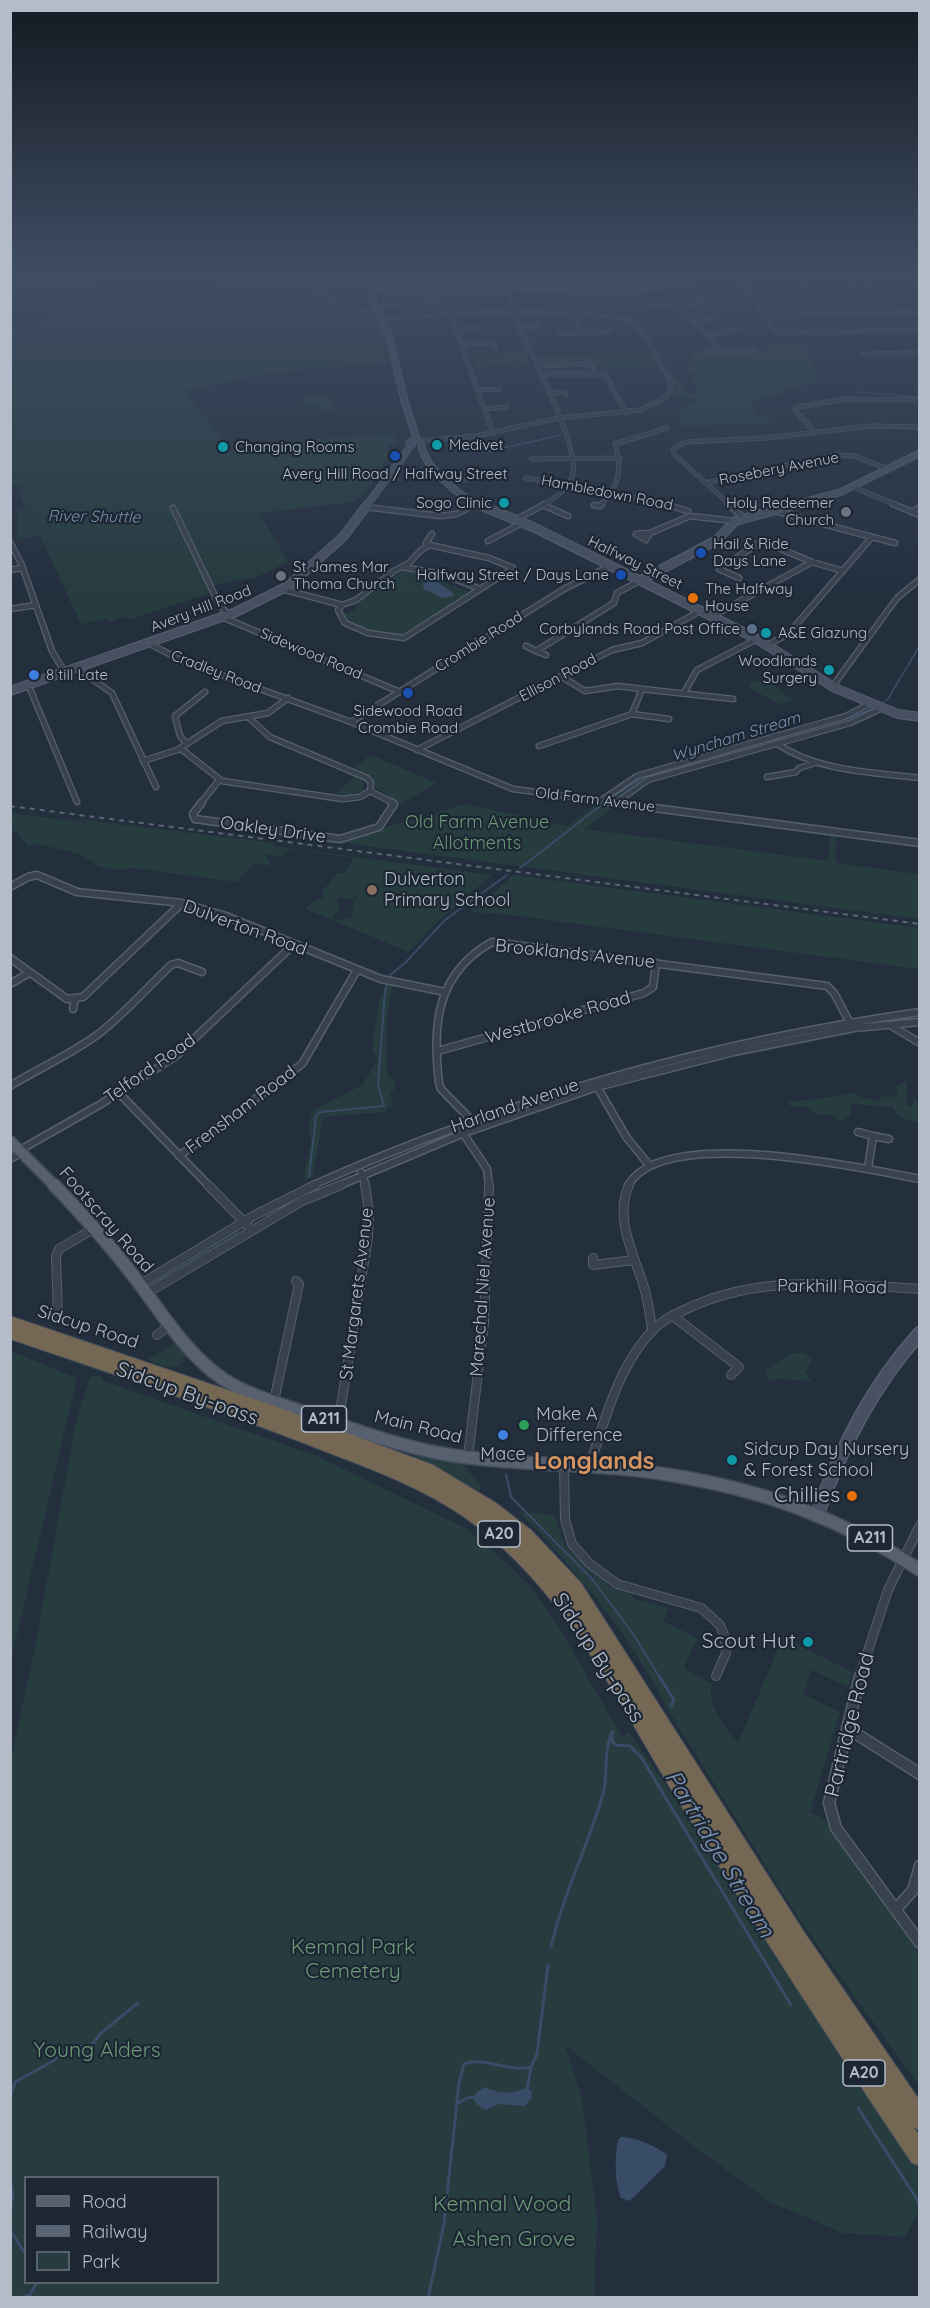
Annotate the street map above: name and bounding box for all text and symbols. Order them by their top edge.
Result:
place label: Medivet [449,436,504,454]
place label: Changing Rooms [235,438,355,456]
marker: Medivet [430,438,444,452]
marker: Changing Rooms [216,440,230,454]
marker: Avery Hill Road / Halfway Street [388,449,402,463]
street label: Rosebery Avenue [718,449,840,489]
place label: Avery Hill Road / Halfway Street [282,465,508,483]
street label: Hambledown Road [540,471,674,515]
place label: Sogo Clinic [416,494,492,512]
place label: Holy Redeemer Church [726,494,834,529]
marker: Sogo Clinic [497,496,511,510]
marker: Holy Redeemer Church [839,505,853,519]
water label: River Shuttle [47,507,141,527]
street label: Halfway Street [585,532,685,594]
place label: Hail & Ride Days Lane [713,535,789,570]
marker: Hail & Ride Days Lane [694,546,708,560]
place label: St James Mar Thoma Church [293,558,395,593]
place label: Halfway Street / Days Lane [417,566,609,584]
marker: Halfway Street / Days Lane [614,568,628,582]
marker: St James Mar Thoma Church [274,569,288,583]
place label: The Halfway House [705,580,793,615]
street label: Avery Hill Road [148,582,254,636]
marker: The Halfway House [686,591,700,605]
street label: Crombie Road [432,608,526,676]
place label: Corbylands Road Post Office [539,620,740,638]
marker: Corbylands Road Post Office [745,622,759,636]
street label: Sidewood Road [257,624,365,684]
place label: A&E Glazung [778,624,867,642]
marker: A&E Glazung [759,626,773,640]
street label: Cradley Road [168,647,264,697]
street label: Ellison Road [516,650,600,706]
place label: Woodlands Surgery [738,652,817,687]
marker: Woodlands Surgery [822,663,836,677]
place label: 8 till Late [46,666,108,684]
marker: 8 till Late [27,668,41,682]
marker: Sidewood Road Crombie Road [401,686,415,700]
place label: Sidewood Road Crombie Road [353,702,463,737]
water label: Wyncham Stream [669,708,803,766]
street label: Old Farm Avenue [534,784,656,816]
street label: Oakley Drive [219,812,327,848]
park label: Old Farm Avenue Allotments [405,812,549,854]
place label: Dulverton Primary School [384,869,510,912]
marker: Dulverton Primary School [365,883,379,897]
street label: Dulverton Road [180,896,310,960]
street label: Brooklands Avenue [494,935,656,973]
street label: Westbrooke Road [483,987,633,1049]
street label: Telford Road [100,1030,200,1108]
street label: Frensham Road [182,1061,300,1159]
street label: Harland Avenue [448,1074,582,1138]
street label: Footscray Road [54,1163,158,1277]
street label: Marechal Niel Avenue [466,1197,500,1377]
street label: St Margarets Avenue [336,1206,378,1382]
street label: Parkhill Road [777,1275,887,1299]
street label: Sidcup Road [35,1301,141,1353]
street label: Sidcup By-pass [113,1357,261,1431]
place label: Make A Difference [536,1404,623,1446]
road number: A211 [302,1406,346,1432]
street label: Main Road [372,1406,464,1448]
marker: Make A Difference [517,1418,531,1432]
marker: Mace [496,1428,510,1442]
place label: Sidcup Day Nursery & Forest School [744,1439,909,1482]
place label: Mace [480,1444,526,1466]
district label: Longlands [534,1448,654,1476]
marker: Sidcup Day Nursery & Forest School [725,1453,739,1467]
place label: Chillies [774,1483,840,1509]
marker: Chillies [845,1489,859,1503]
road number: A20 [478,1521,520,1547]
road number: A211 [848,1525,892,1551]
street label: Sidcup By-pass [547,1589,649,1727]
place label: Scout Hut [702,1629,796,1655]
marker: Scout Hut [801,1635,815,1649]
street label: Partridge Road [820,1650,880,1800]
water label: Partridge Stream [658,1765,780,1943]
park label: Kemnal Park Cemetery [291,1935,415,1985]
park label: Young Alders [33,2038,161,2064]
road number: A20 [843,2060,885,2086]
legend [24,2176,219,2284]
text: Road [82,2190,127,2213]
park label: Kemnal Wood [433,2192,571,2218]
text: Railway [82,2220,148,2243]
park label: Ashen Grove [453,2227,575,2253]
text: Park [82,2250,120,2273]

